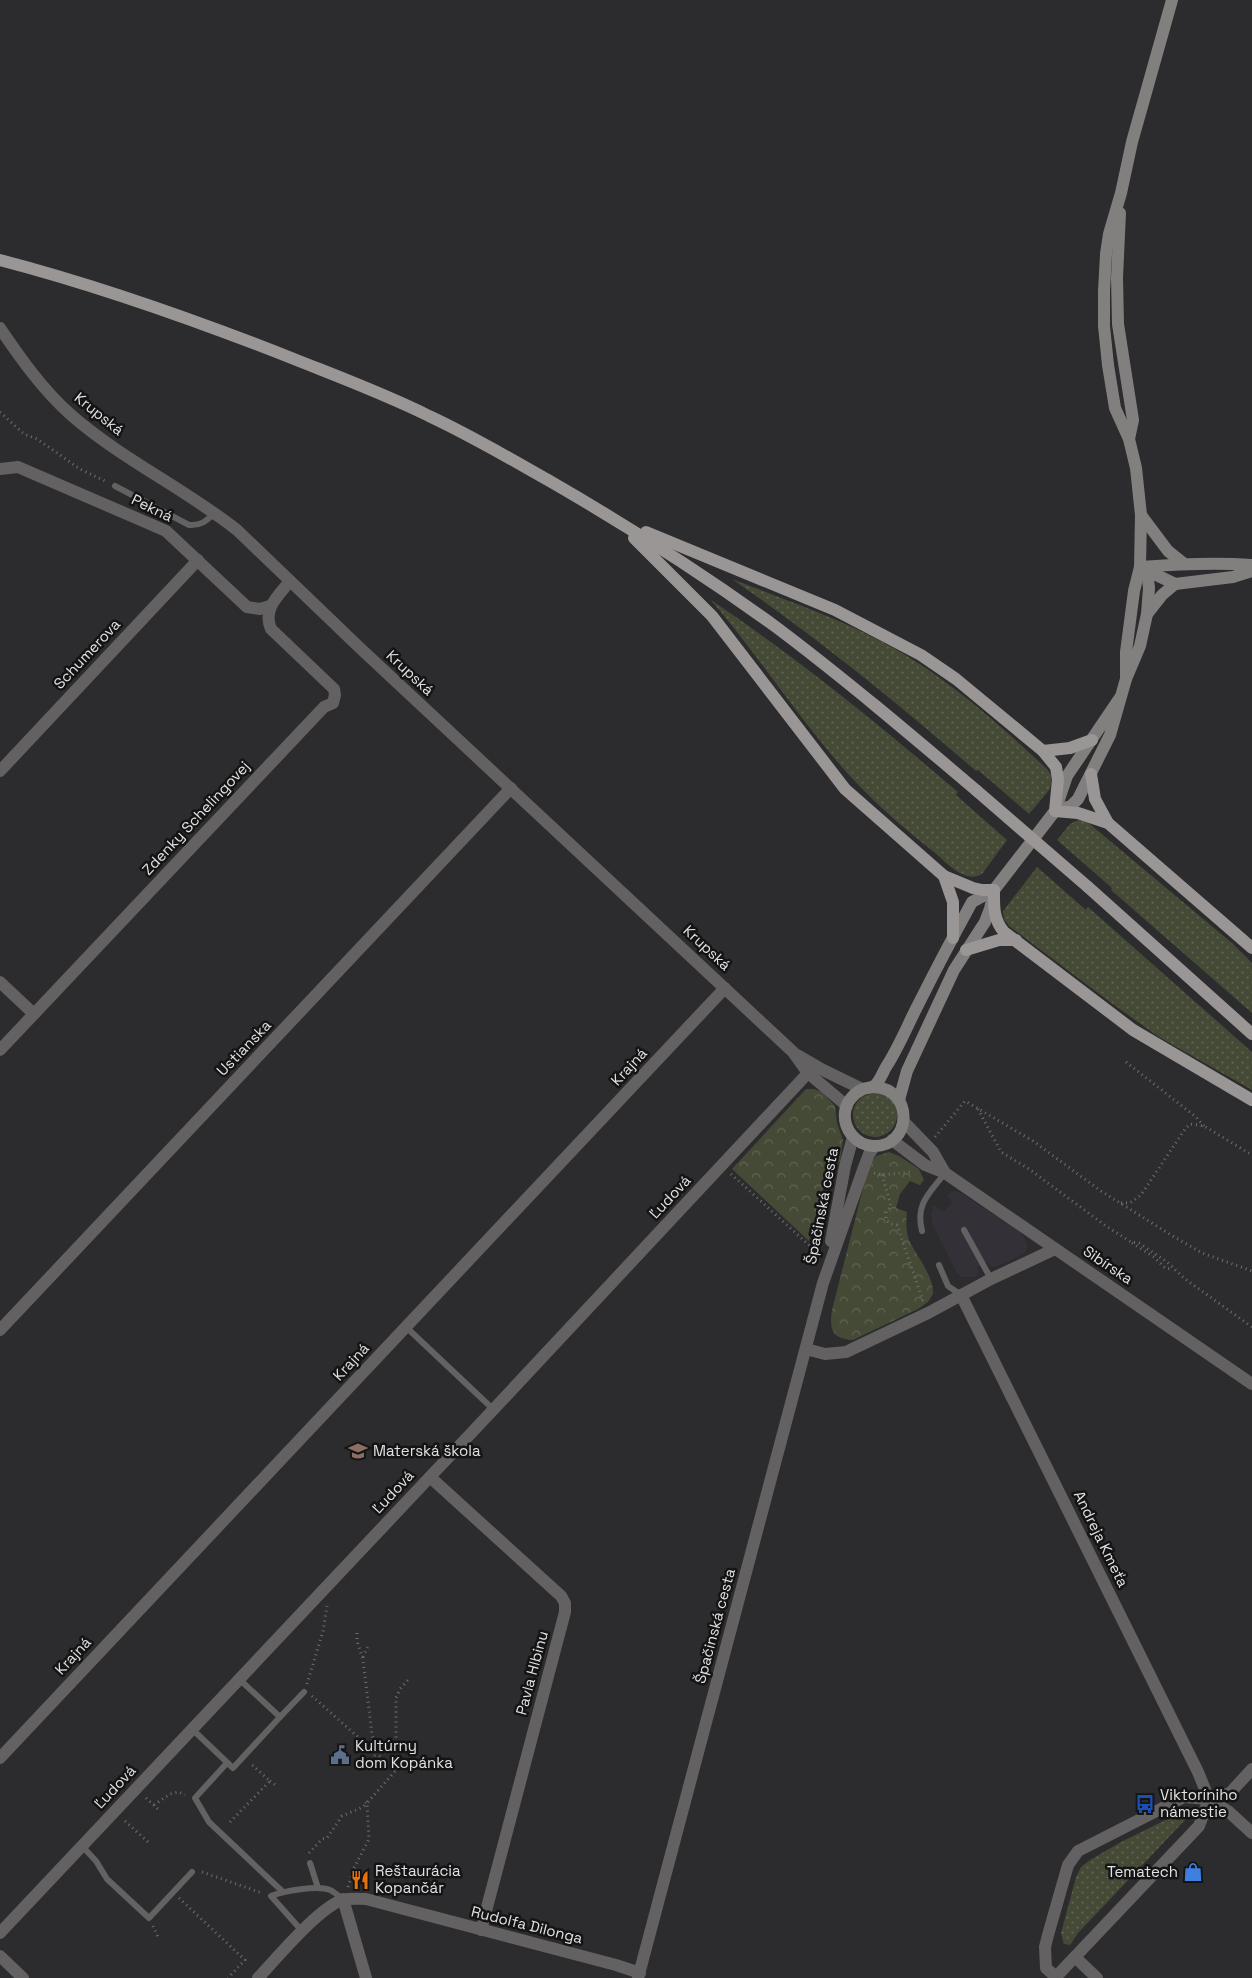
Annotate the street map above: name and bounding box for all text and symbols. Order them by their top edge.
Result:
street label: Krupská [71,388,128,440]
street label: Pekná [128,489,176,526]
street label: Schumerova [49,614,124,693]
street label: Krupská [383,646,438,700]
street label: Zdenky Schelingovej [138,757,253,879]
street label: Krupská [680,921,735,975]
street label: Ustianska [212,1015,275,1080]
street label: Krajná [606,1044,651,1089]
street label: Špačinská cesta [801,1146,842,1266]
street label: Ľudová [645,1171,695,1222]
street label: Sibírska [1080,1241,1137,1288]
street label: Krajná [328,1339,373,1384]
school or university icon: Materská škola [347,1440,369,1462]
place label: Materská škola [373,1441,481,1460]
street label: Ľudová [368,1466,418,1517]
street label: Andreja Kmeťa [1070,1487,1133,1590]
street label: Špačinská cesta [690,1566,739,1686]
street label: Pavla Hlbinu [511,1629,552,1717]
street label: Krajná [50,1633,95,1678]
place label: Kultúrny dom Kopánka [355,1736,453,1772]
public building icon: Kultúrny dom Kopánka [329,1744,351,1766]
street label: Ľudová [90,1761,140,1812]
place label: Viktoríniho námestie [1160,1785,1238,1821]
bus stop icon: Viktoríniho námestie [1134,1793,1156,1815]
place label: Reštaurácia Kopančár [375,1861,461,1897]
shop icon: Tematech [1182,1861,1204,1883]
place label: Tematech [1107,1862,1178,1881]
restaurant icon: Reštaurácia Kopančár [349,1869,371,1891]
street label: Rudolfa Dilonga [469,1901,585,1948]

